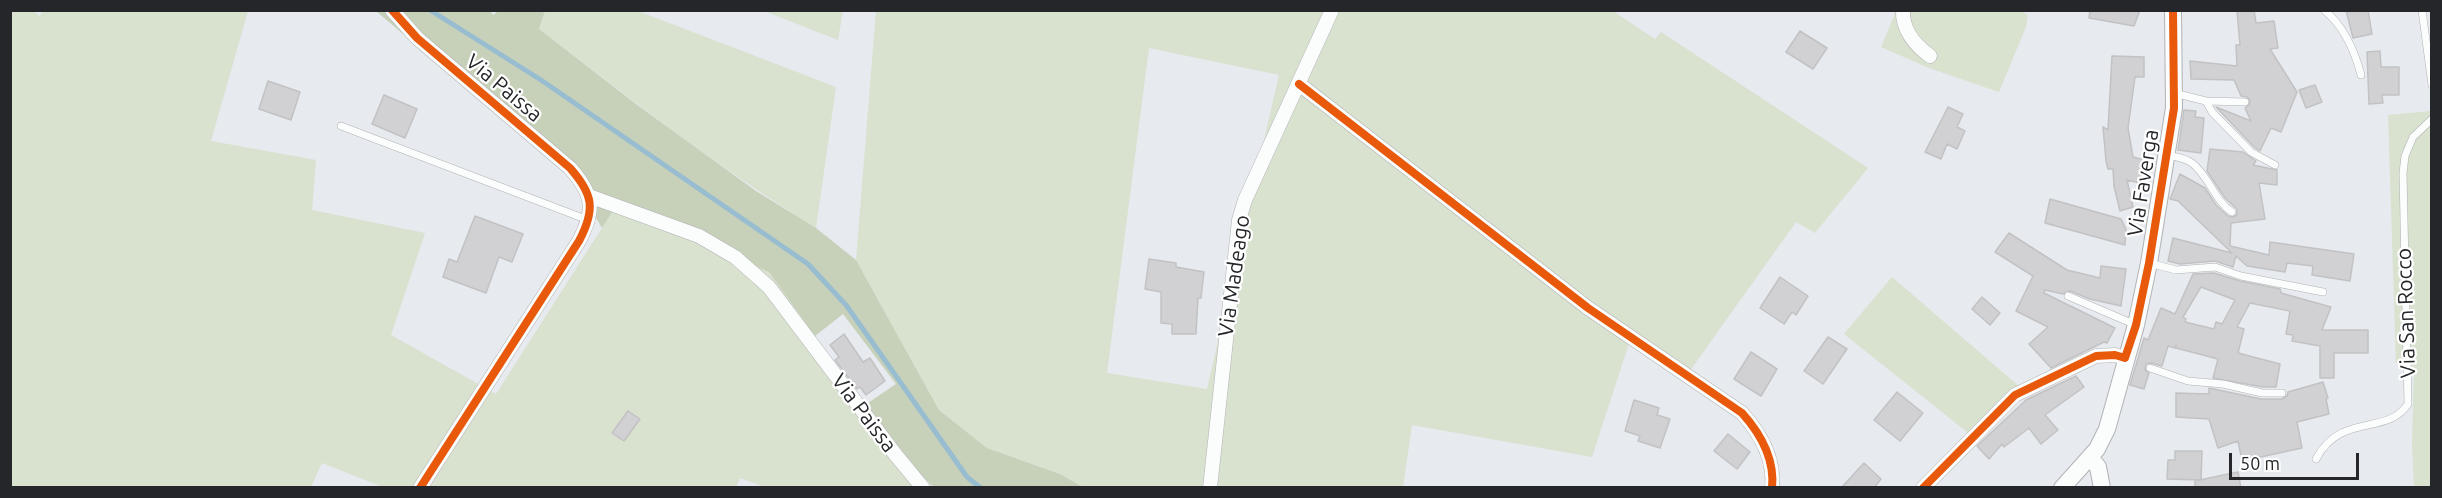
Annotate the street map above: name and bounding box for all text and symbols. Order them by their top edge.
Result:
street label: Via Paissa [461,49,547,127]
street label: Via Faverga [2122,128,2164,238]
street label: Via Madeago [1213,213,1255,339]
street label: Via San Rocco [2391,247,2421,379]
street label: Via Paissa [826,369,902,457]
scale bar [2232,441,2362,479]
text: 50 m [2240,453,2280,473]

